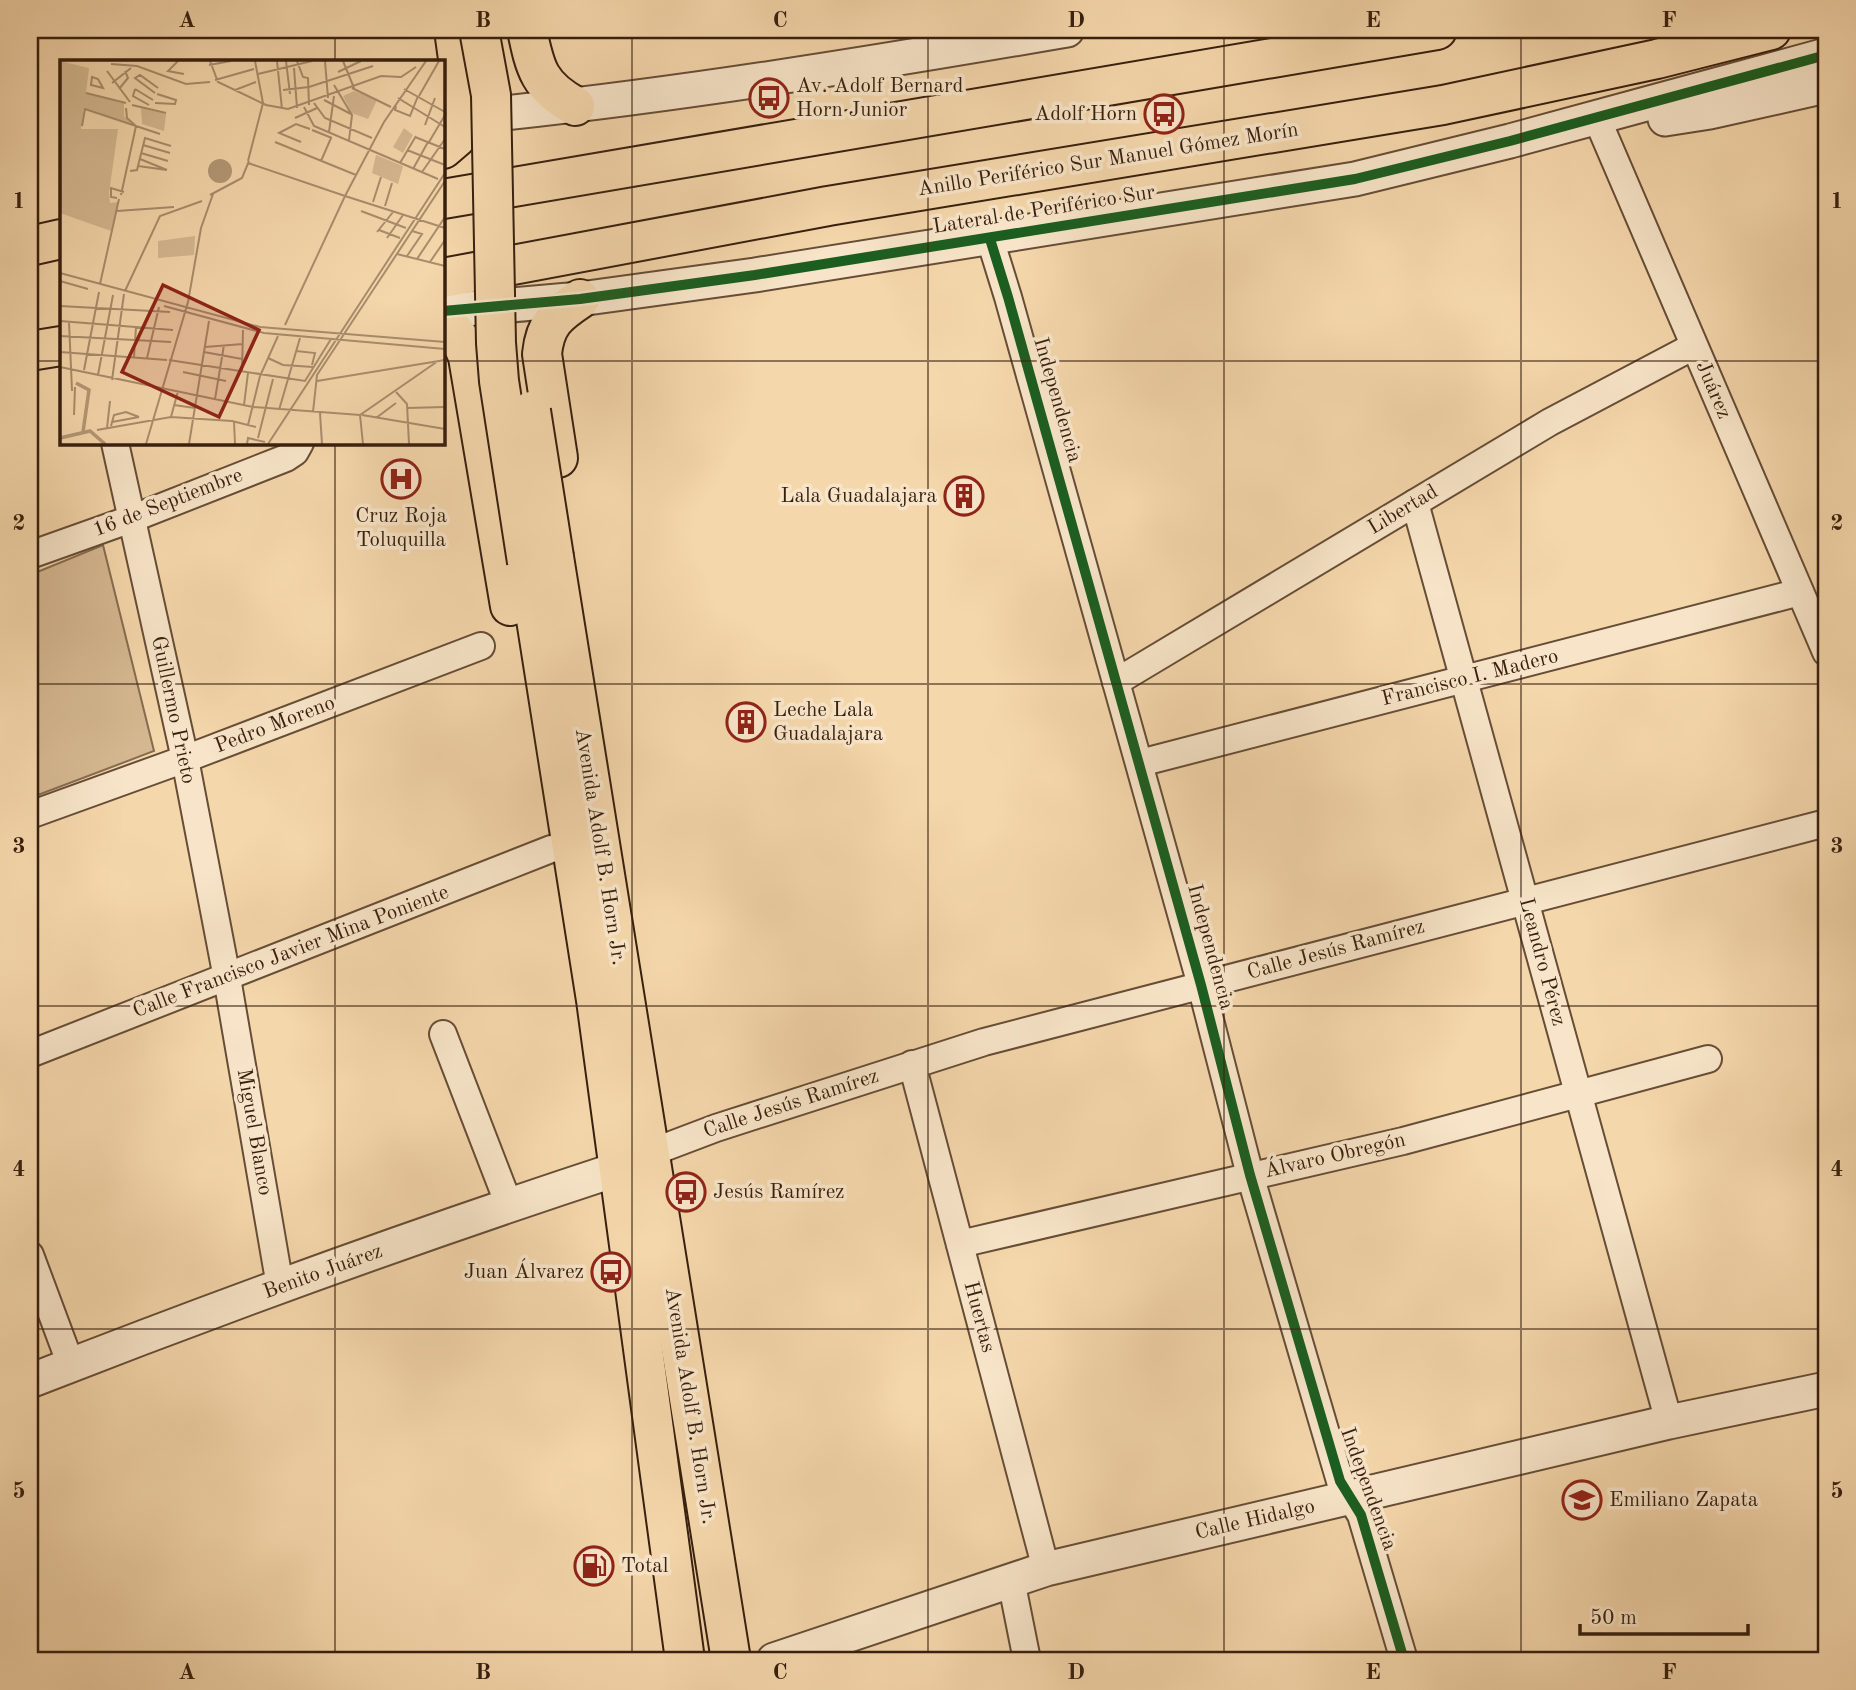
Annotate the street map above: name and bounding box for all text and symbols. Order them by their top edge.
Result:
text: A [178,9,196,32]
text: B [475,9,491,32]
text: C [772,9,788,32]
text: D [1067,9,1085,32]
text: E [1365,9,1381,32]
text: F [1661,9,1677,32]
inset map [60,60,444,444]
place label: Av. Adolf Bernard Horn Junior [796,76,964,121]
bus stop icon: Av. Adolf Bernard Horn Junior [748,77,790,119]
bus stop icon: Adolf Horn [1143,93,1185,135]
place label: Adolf Horn [1034,104,1137,125]
street label: Anillo Periférico Sur Manuel Gómez Morín [916,119,1300,201]
street label: Lateral de Periférico Sur [931,182,1157,238]
text: 1 [12,190,26,213]
text: 1 [1830,190,1844,213]
street label: Independencia [1029,335,1085,465]
street label: Juárez [1692,358,1734,422]
hospital icon: Cruz Roja Toluquilla [380,458,422,500]
street label: 16 de Septiembre [90,465,246,541]
building icon: Lala Guadalajara [943,475,985,517]
street label: Libertad [1364,481,1442,539]
place label: Lala Guadalajara [780,486,937,507]
place label: Cruz Roja Toluquilla [355,506,447,551]
text: 2 [12,512,26,535]
text: 2 [1830,512,1844,535]
street label: Guillermo Prieto [147,634,199,786]
street label: Francisco I. Madero [1379,646,1561,710]
street label: Pedro Moreno [212,692,338,758]
place label: Leche Lala Guadalajara [773,700,883,745]
building icon: Leche Lala Guadalajara [725,701,767,743]
street label: Avenida Adolf B. Horn Jr. [571,727,629,967]
text: 3 [12,835,26,858]
text: 3 [1830,835,1844,858]
street label: Calle Francisco Javier Mina Poniente [130,882,452,1022]
street label: Independencia [1183,882,1237,1012]
street label: Leandro Pérez [1515,896,1569,1028]
street label: Calle Jesús Ramírez [1245,916,1427,984]
street label: Calle Jesús Ramírez [701,1066,881,1142]
street label: Miguel Blanco [233,1067,275,1197]
street label: Álvaro Obregón [1261,1126,1408,1182]
text: 4 [12,1158,26,1181]
text: 4 [1830,1158,1844,1181]
bus stop icon: Jesús Ramírez [665,1171,707,1213]
place label: Jesús Ramírez [713,1182,845,1203]
street label: Benito Juárez [261,1241,385,1303]
bus stop icon: Juan Álvarez [590,1251,632,1293]
place label: Juan Álvarez [464,1258,584,1283]
street label: Huertas [959,1279,999,1355]
street label: Avenida Adolf B. Horn Jr. [661,1286,719,1526]
street label: Independencia [1336,1425,1400,1553]
school or university icon: Emiliano Zapata [1561,1479,1603,1521]
text: 5 [12,1480,26,1503]
text: 5 [1830,1480,1844,1503]
place label: Emiliano Zapata [1609,1490,1758,1511]
street label: Calle Hidalgo [1193,1496,1317,1544]
fuel station icon: Total [573,1545,615,1587]
place label: Total [621,1556,669,1577]
scale bar [1580,1592,1748,1636]
text: 50 m [1590,1608,1637,1629]
text: A [178,1661,196,1684]
text: B [475,1661,491,1684]
text: C [772,1661,788,1684]
text: D [1067,1661,1085,1684]
text: E [1365,1661,1381,1684]
text: F [1661,1661,1677,1684]

